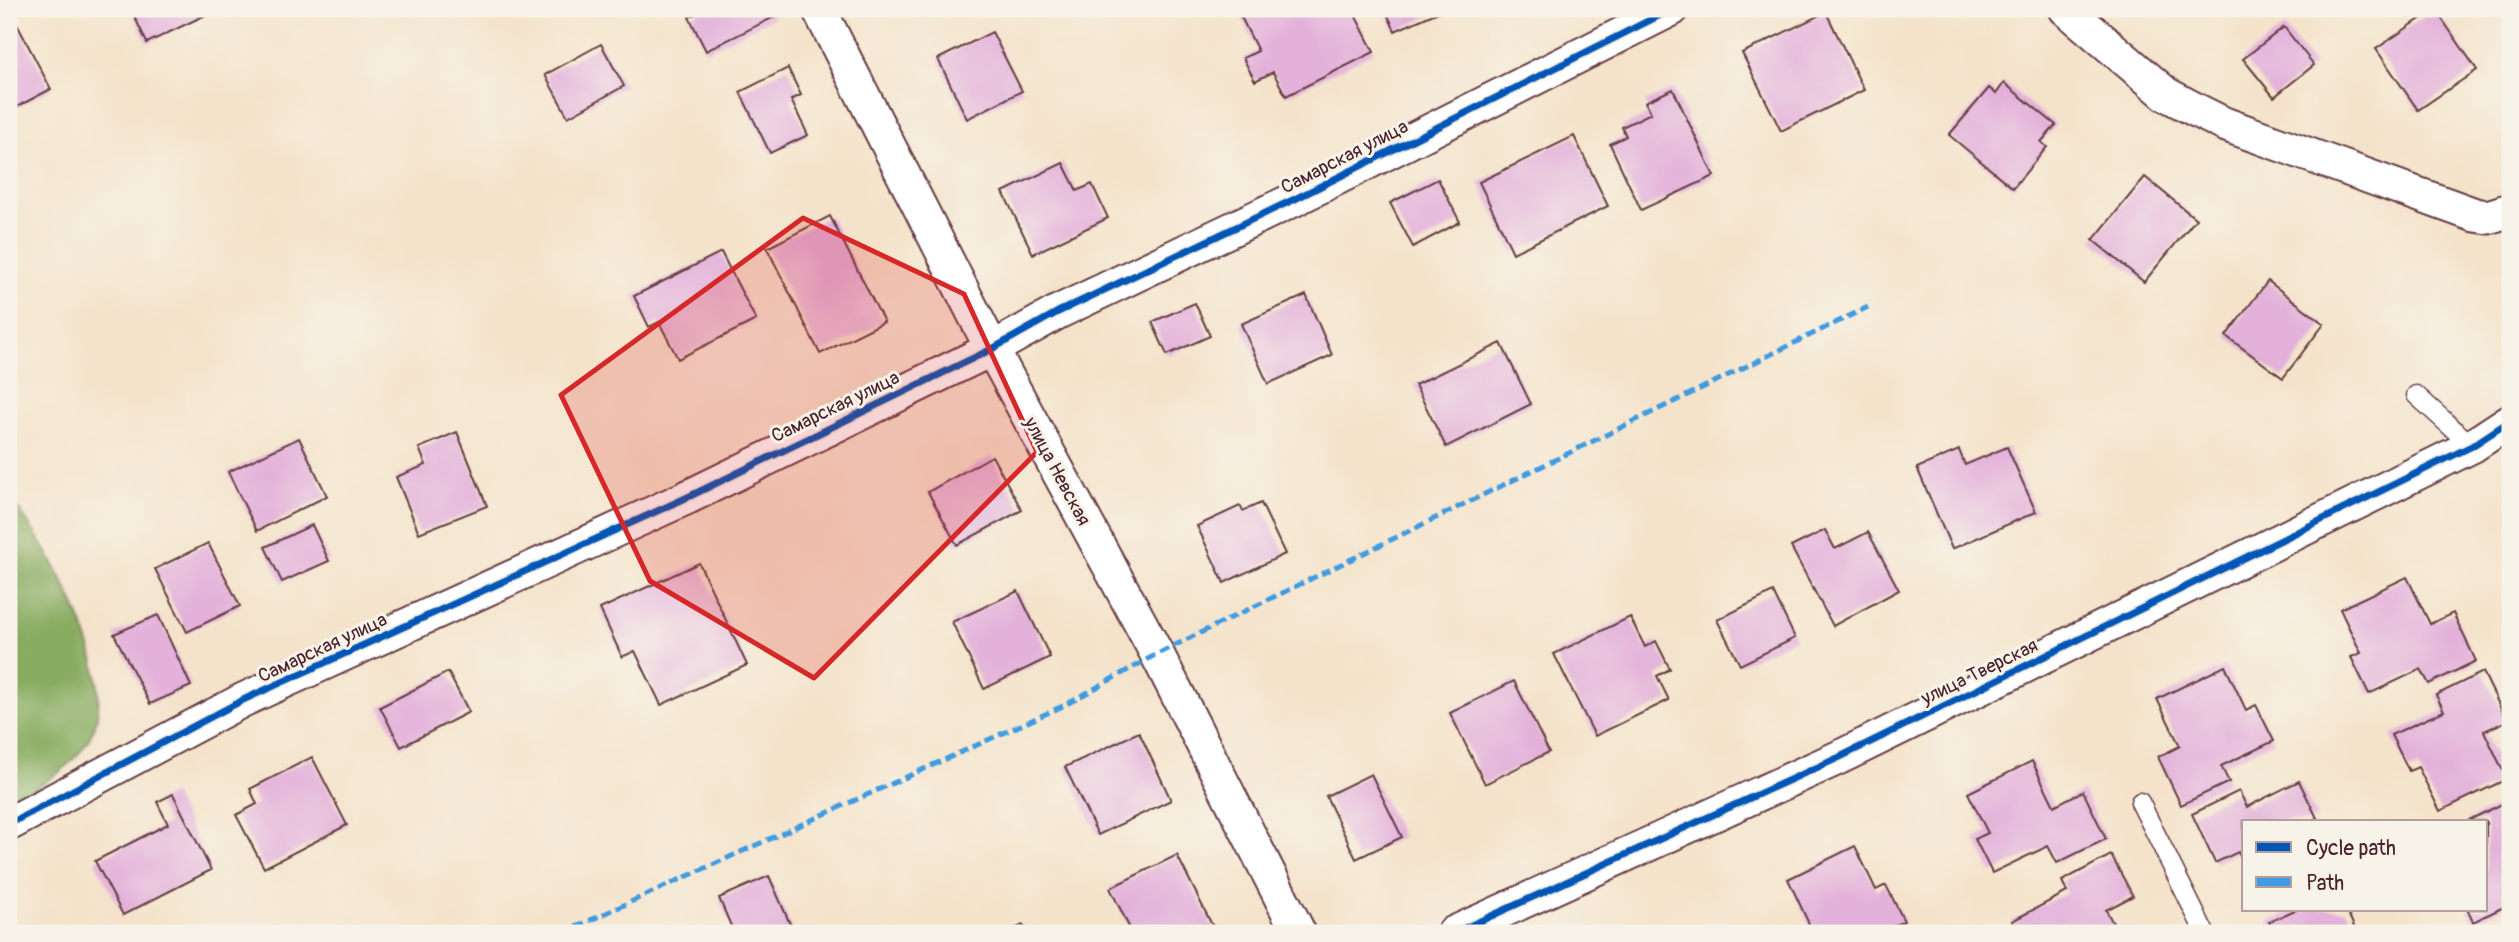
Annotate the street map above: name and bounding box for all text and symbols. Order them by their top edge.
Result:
street label: Самарская улица [1277,114,1412,199]
street label: Самарская улица [767,365,904,448]
street label: улица Невская [1018,412,1096,530]
street label: Самарская улица [254,607,391,688]
street label: улица Тверская [1916,633,2042,711]
legend [2242,820,2488,911]
text: Cycle path [2306,835,2396,862]
text: Path [2306,870,2344,897]

